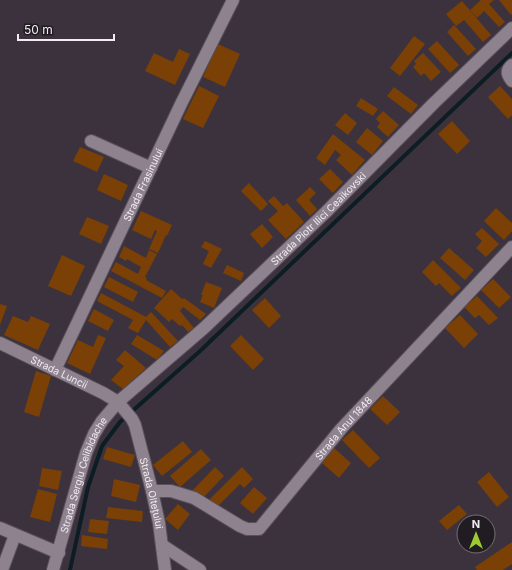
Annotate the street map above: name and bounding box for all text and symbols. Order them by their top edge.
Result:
scale bar [18,16,114,42]
text: 50 m [24,22,53,37]
street label: Strada Frasinului [120,146,165,223]
street label: Strada Piotr Ilici Ceaikovski [268,169,368,267]
street label: Strada Luncii [29,353,90,391]
street label: Strada Anul 1848 [312,394,374,462]
street label: Strada Sergiu Celibidache [58,414,109,534]
street label: Strada Oltețului [138,456,166,530]
north arrow [456,514,496,554]
text: N [472,517,480,531]

